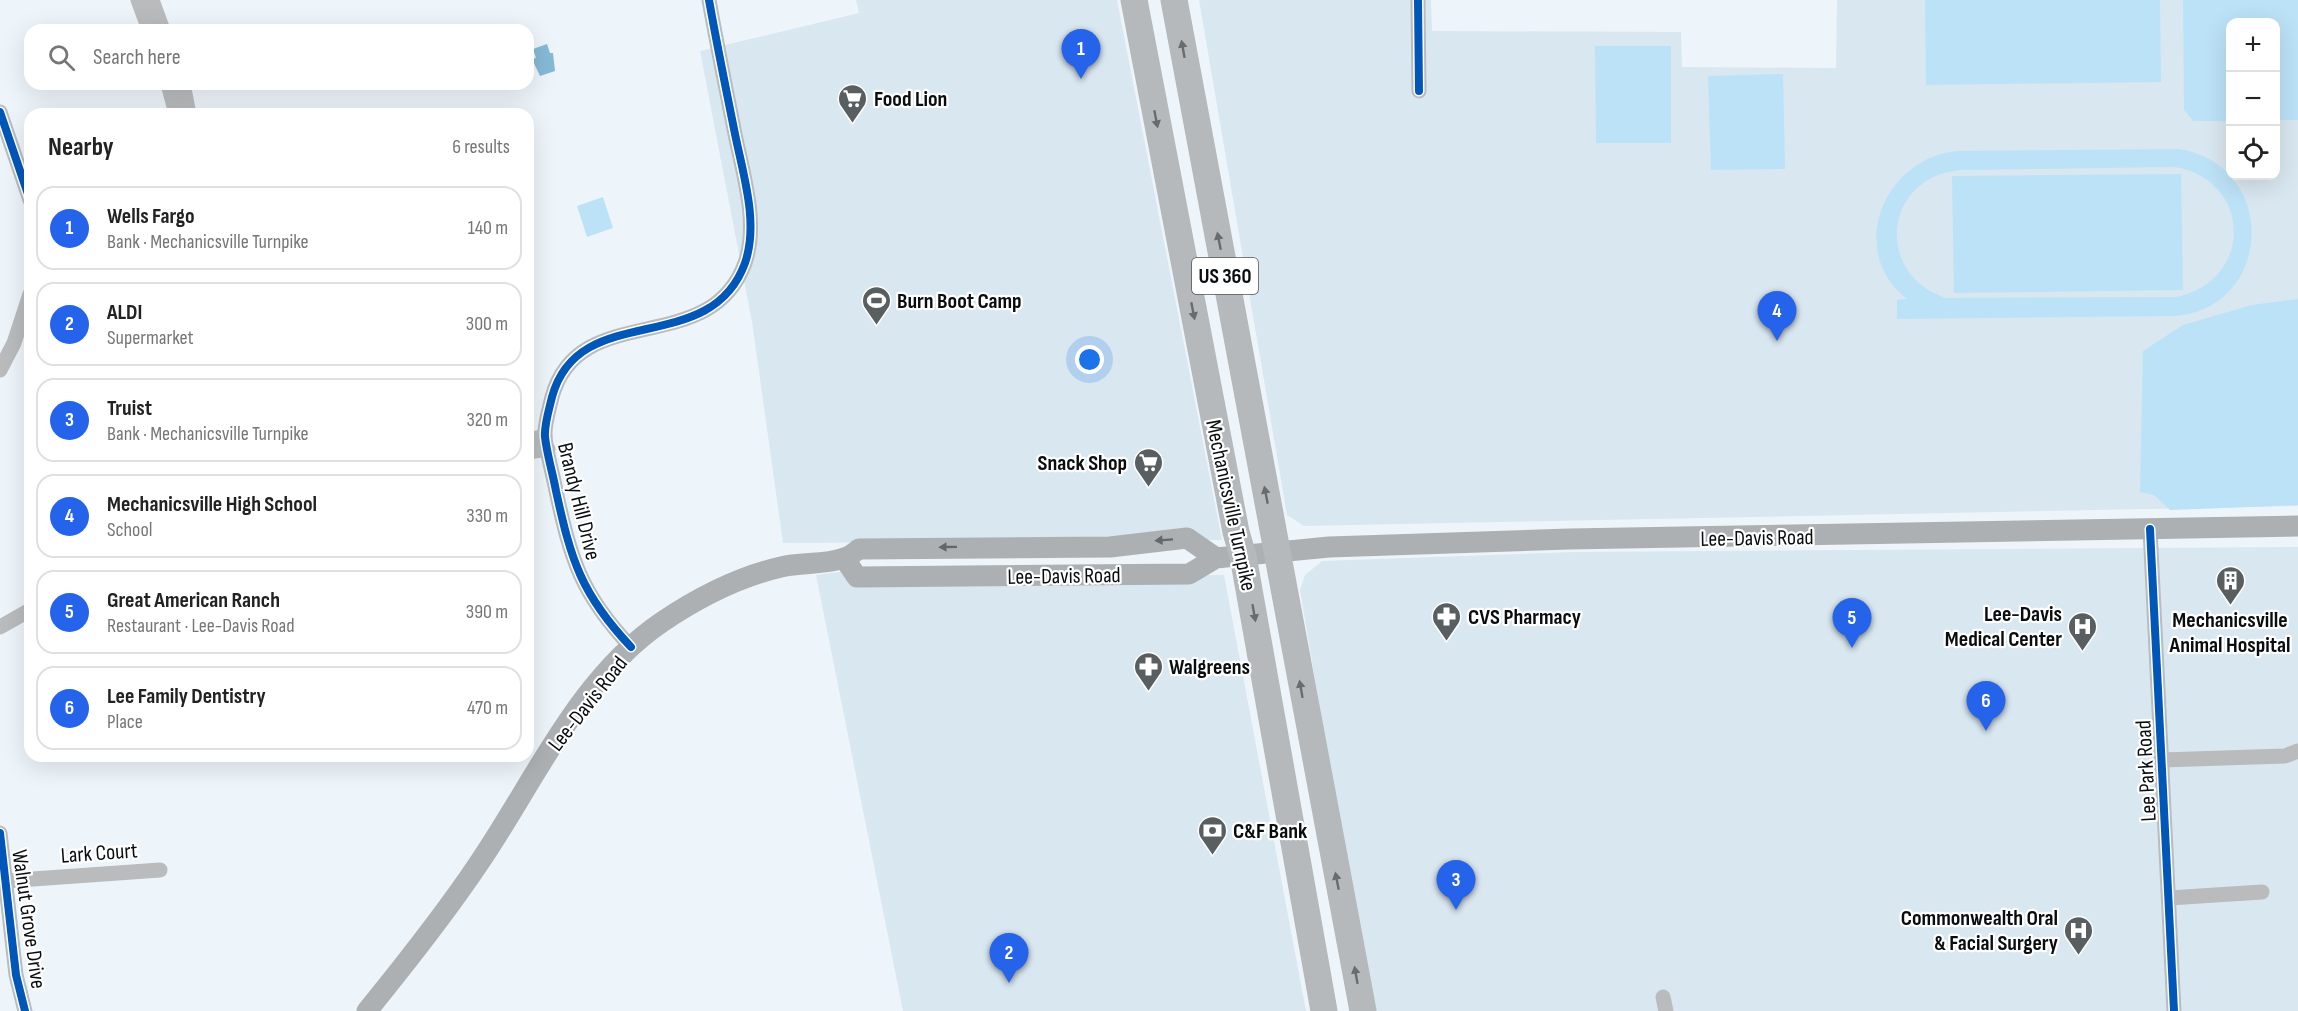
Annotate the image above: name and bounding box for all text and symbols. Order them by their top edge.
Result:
map controls [2226,18,2280,180]
button: + [2226,18,2280,72]
search box [24,24,534,90]
pin: 1 [1062,29,1100,79]
one-way arrow [1178,40,1187,59]
icon: search [45,41,78,74]
text: Search here [93,44,180,71]
button: − [2226,72,2280,126]
supermarket icon: Food Lion [837,82,869,124]
place label: Food Lion [874,86,947,113]
one-way arrow [1152,110,1161,129]
button: locate [2226,126,2280,180]
text: Nearby [48,132,114,163]
text: 6 results [452,135,510,159]
text: Wells Fargo [107,203,195,230]
text: 1 [66,216,73,240]
text: 140 m [468,216,508,240]
text: Bank · Mechanicsville Turnpike [107,230,309,254]
one-way arrow [1214,231,1223,250]
road number: US 360 [1192,258,1258,294]
sports icon: Burn Boot Camp [860,284,892,326]
place label: Burn Boot Camp [897,288,1022,315]
pin: 4 [1758,292,1796,341]
text: ALDI [107,299,142,326]
one-way arrow [1189,302,1198,321]
text: 2 [65,312,74,336]
text: 300 m [466,312,508,336]
text: Supermarket [107,326,194,350]
your location [1075,345,1104,374]
text: Truist [107,395,152,422]
text: 3 [65,408,74,432]
text: 320 m [466,408,508,432]
street label: Mechanicsville Turnpike [1199,417,1262,593]
text: Bank · Mechanicsville Turnpike [107,422,309,446]
street label: Brandy Hill Drive [551,440,606,563]
supermarket icon: Snack Shop [1132,446,1164,488]
place label: Snack Shop [1037,450,1127,477]
one-way arrow [1261,485,1270,504]
text: Mechanicsville High School [107,491,317,518]
text: 4 [65,504,74,528]
text: 330 m [466,504,508,528]
text: School [107,518,152,542]
street label: Lee-Davis Road [1700,524,1814,553]
one-way arrow [1154,535,1173,545]
one-way arrow [939,542,958,551]
street label: Lee-Davis Road [1007,562,1121,591]
building icon: Mechanicsville Animal Hospital [2214,564,2246,606]
text: Great American Ranch [107,587,280,614]
pin: 5 [1832,598,1872,648]
text: 5 [65,600,74,624]
text: 390 m [466,600,508,624]
pharmacy icon: CVS Pharmacy [1431,600,1463,642]
place label: Lee-Davis Medical Center [1945,601,2062,653]
one-way arrow [1249,604,1258,623]
place label: CVS Pharmacy [1468,604,1581,631]
place label: Mechanicsville Animal Hospital [2169,607,2290,659]
hospital icon: Lee-Davis Medical Center [2067,610,2099,652]
text: Restaurant · Lee-Davis Road [107,614,295,638]
pharmacy icon: Walgreens [1132,650,1164,692]
street label: Lee-Davis Road [543,651,634,757]
place label: Walgreens [1169,654,1250,681]
one-way arrow [1297,680,1306,699]
pin: 6 [1966,682,2006,731]
text: Lee Family Dentistry [107,683,266,710]
text: 6 [65,696,74,720]
text: 470 m [467,696,508,720]
text: Place [107,710,143,734]
street label: Lee Park Road [2130,720,2163,822]
bank icon: C&F Bank [1196,814,1228,856]
place label: C&F Bank [1233,818,1308,845]
street label: Lark Court [60,837,139,870]
street label: Walnut Grove Drive [5,848,52,990]
pin: 3 [1436,860,1476,910]
one-way arrow [1332,872,1341,891]
place label: Commonwealth Oral & Facial Surgery [1901,905,2058,957]
hospital icon: Commonwealth Oral & Facial Surgery [2063,914,2095,956]
pin: 2 [990,934,1028,983]
one-way arrow [1351,965,1360,984]

